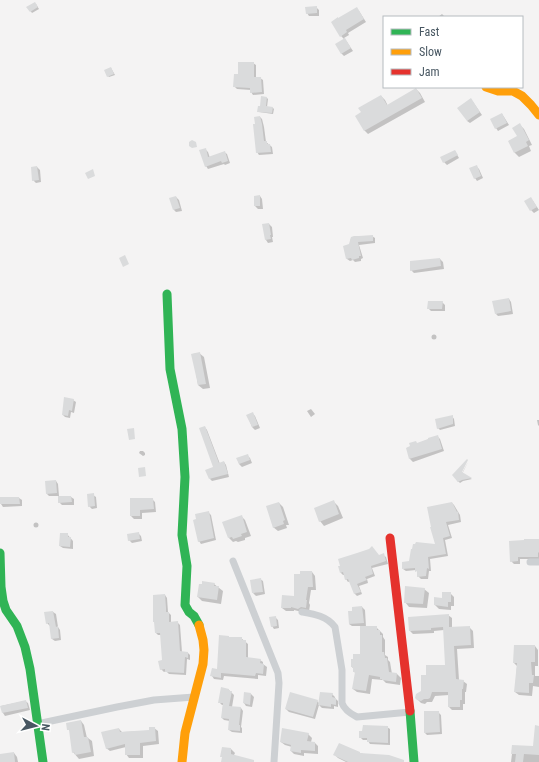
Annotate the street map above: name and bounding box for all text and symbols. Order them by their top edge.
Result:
legend [383,16,523,88]
text: Fast [419,25,440,39]
text: Slow [419,45,442,59]
text: Jam [419,65,440,79]
north arrow [16,706,56,746]
text: N [39,723,52,732]

